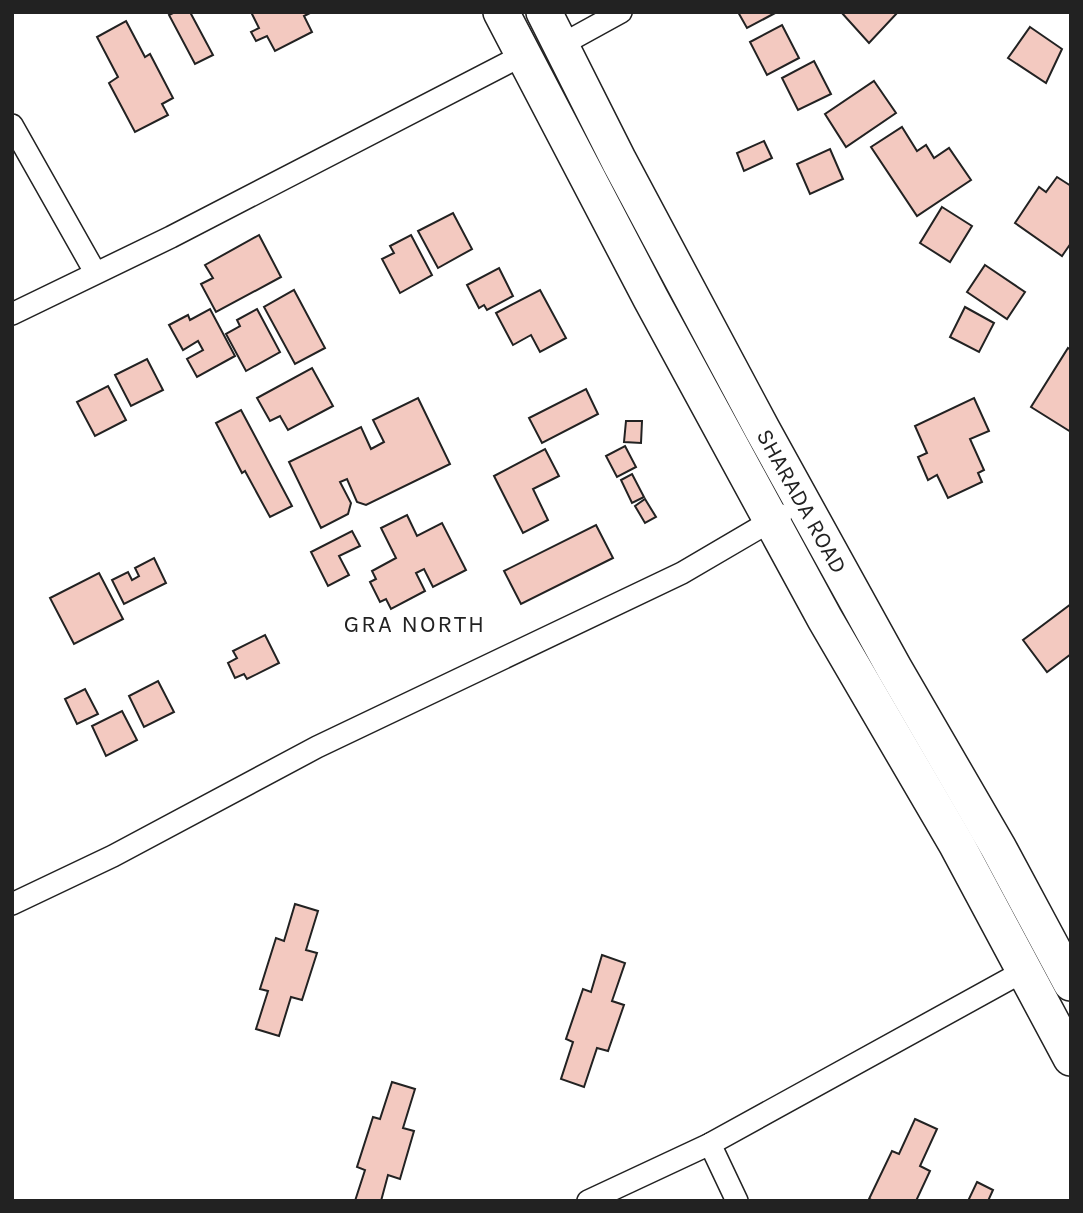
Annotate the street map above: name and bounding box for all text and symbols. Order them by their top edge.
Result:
street label: SHARADA ROAD [751,424,852,578]
district label: GRA NORTH [344,610,486,638]

